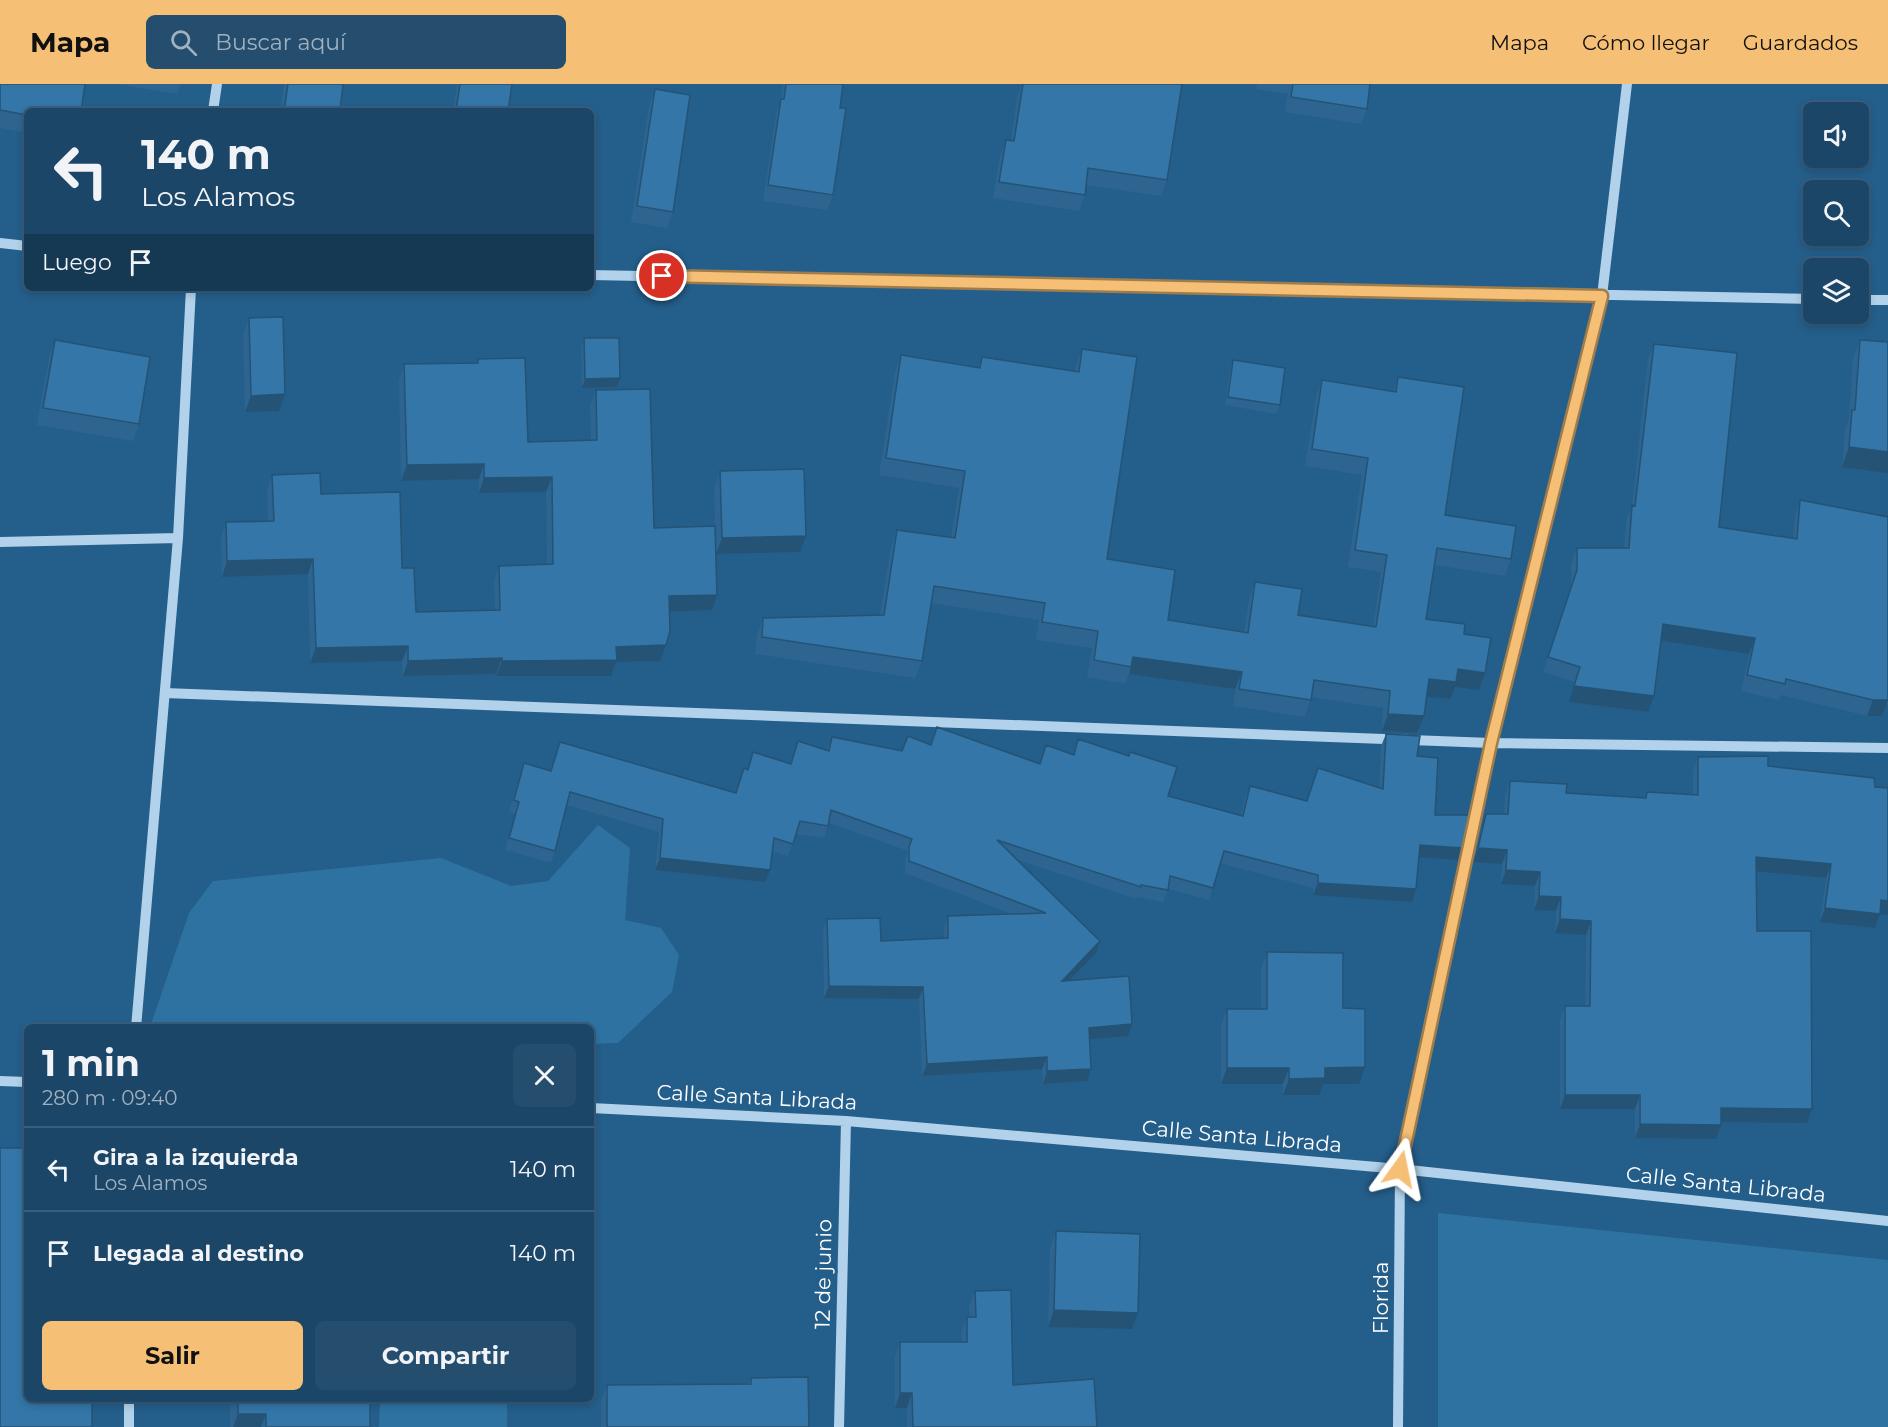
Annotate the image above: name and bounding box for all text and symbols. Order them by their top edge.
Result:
search box [146,15,566,69]
text: Mapa [30,25,110,59]
icon: search [167,26,200,59]
text: Buscar aquí [215,29,346,56]
text: Mapa [1490,30,1549,55]
text: Cómo llegar [1582,30,1710,55]
text: Guardados [1743,30,1858,55]
map controls [1803,102,1869,324]
button: sound [1803,102,1869,168]
text: 140 m [141,128,271,180]
icon: left [42,132,120,210]
text: Los Alamos [141,180,295,213]
button: search [1803,180,1869,246]
icon: arrive [124,246,157,279]
text: Luego [42,249,112,276]
pin [636,250,687,301]
button: layers [1803,258,1869,324]
icon: arrive [645,259,678,292]
text: 1 min [42,1041,140,1085]
button: close [513,1044,576,1107]
street label: Calle Santa Librada [656,1079,858,1115]
text: 280 m · 09:40 [42,1086,177,1110]
street label: Calle Santa Librada [1141,1115,1343,1157]
position arrow [1368,1137,1432,1201]
text: Gira a la izquierda [93,1144,299,1171]
icon: left [42,1153,75,1186]
text: 140 m [510,1156,576,1183]
street label: Calle Santa Librada [1625,1161,1827,1207]
text: Los Alamos [93,1171,207,1195]
street label: 12 de junio [810,1219,836,1329]
icon: arrive [42,1237,75,1270]
text: Llegada al destino [93,1240,304,1267]
text: 140 m [510,1240,576,1267]
street label: Florida [1368,1262,1393,1334]
button: Salir [42,1321,303,1390]
button: Compartir [315,1321,576,1390]

